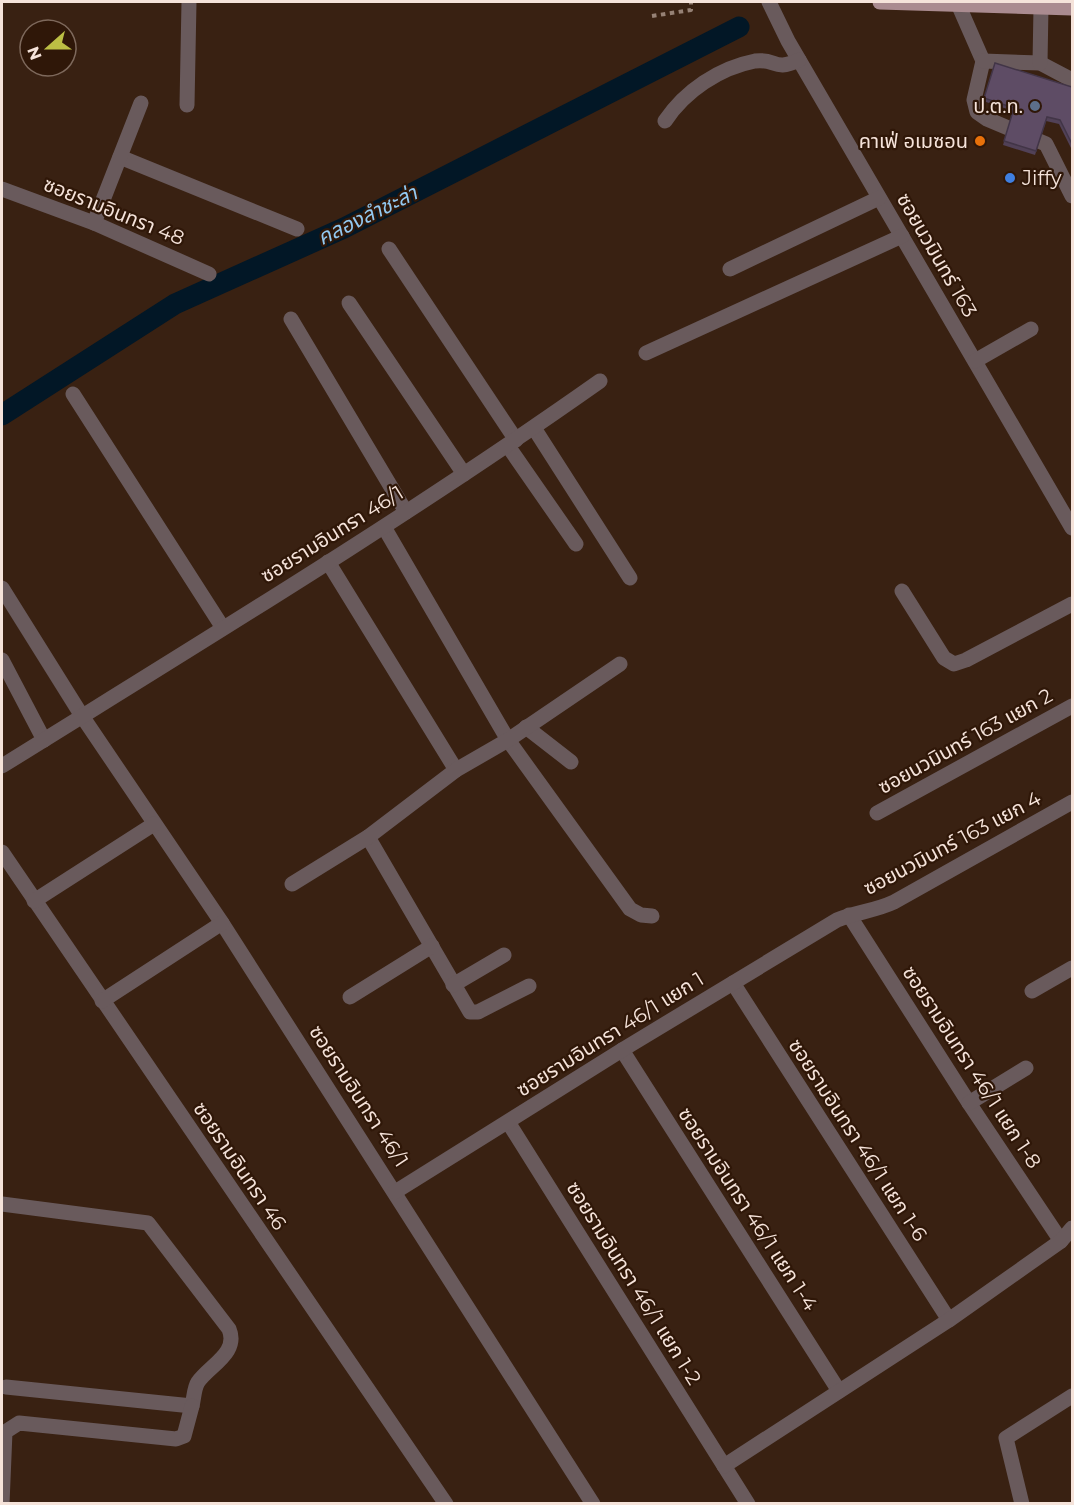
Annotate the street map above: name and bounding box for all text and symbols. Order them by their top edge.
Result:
north arrow [18,18,78,78]
text: N [23,44,46,63]
place label: ป.ต.ท. [973,94,1023,118]
marker: ป.ต.ท. [1028,99,1042,113]
place label: คาเฟ่ อเมซอน [859,129,968,153]
marker: คาเฟ่ อเมซอน [973,134,987,148]
place label: Jiffy [1021,166,1062,190]
marker: Jiffy [1003,171,1017,185]
street label: ซอยรามอินทรา 48 [40,172,188,250]
water label: คลองลำชะล่า [313,179,422,250]
street label: ซอยนวมินทร์ 163 [892,189,982,321]
street label: ซอยรามอินทรา 46/1 [256,480,408,588]
street label: ซอยนวมินทร์ 163 แยก 2 [874,683,1056,799]
street label: ซอยนวมินทร์ 163 แยก 4 [859,786,1045,900]
street label: ซอยรามอินทรา 46/1 แยก 1-8 [898,961,1046,1173]
street label: ซอยรามอินทรา 46/1 แยก 1 [512,967,708,1101]
street label: ซอยรามอินทรา 46/1 [304,1021,414,1171]
street label: ซอยรามอินทรา 46/1 แยก 1-6 [784,1034,932,1246]
street label: ซอยรามอินทรา 46 [188,1097,292,1235]
street label: ซอยรามอินทรา 46/1 แยก 1-4 [673,1103,823,1315]
street label: ซอยรามอินทรา 46/1 แยก 1-2 [562,1177,706,1389]

